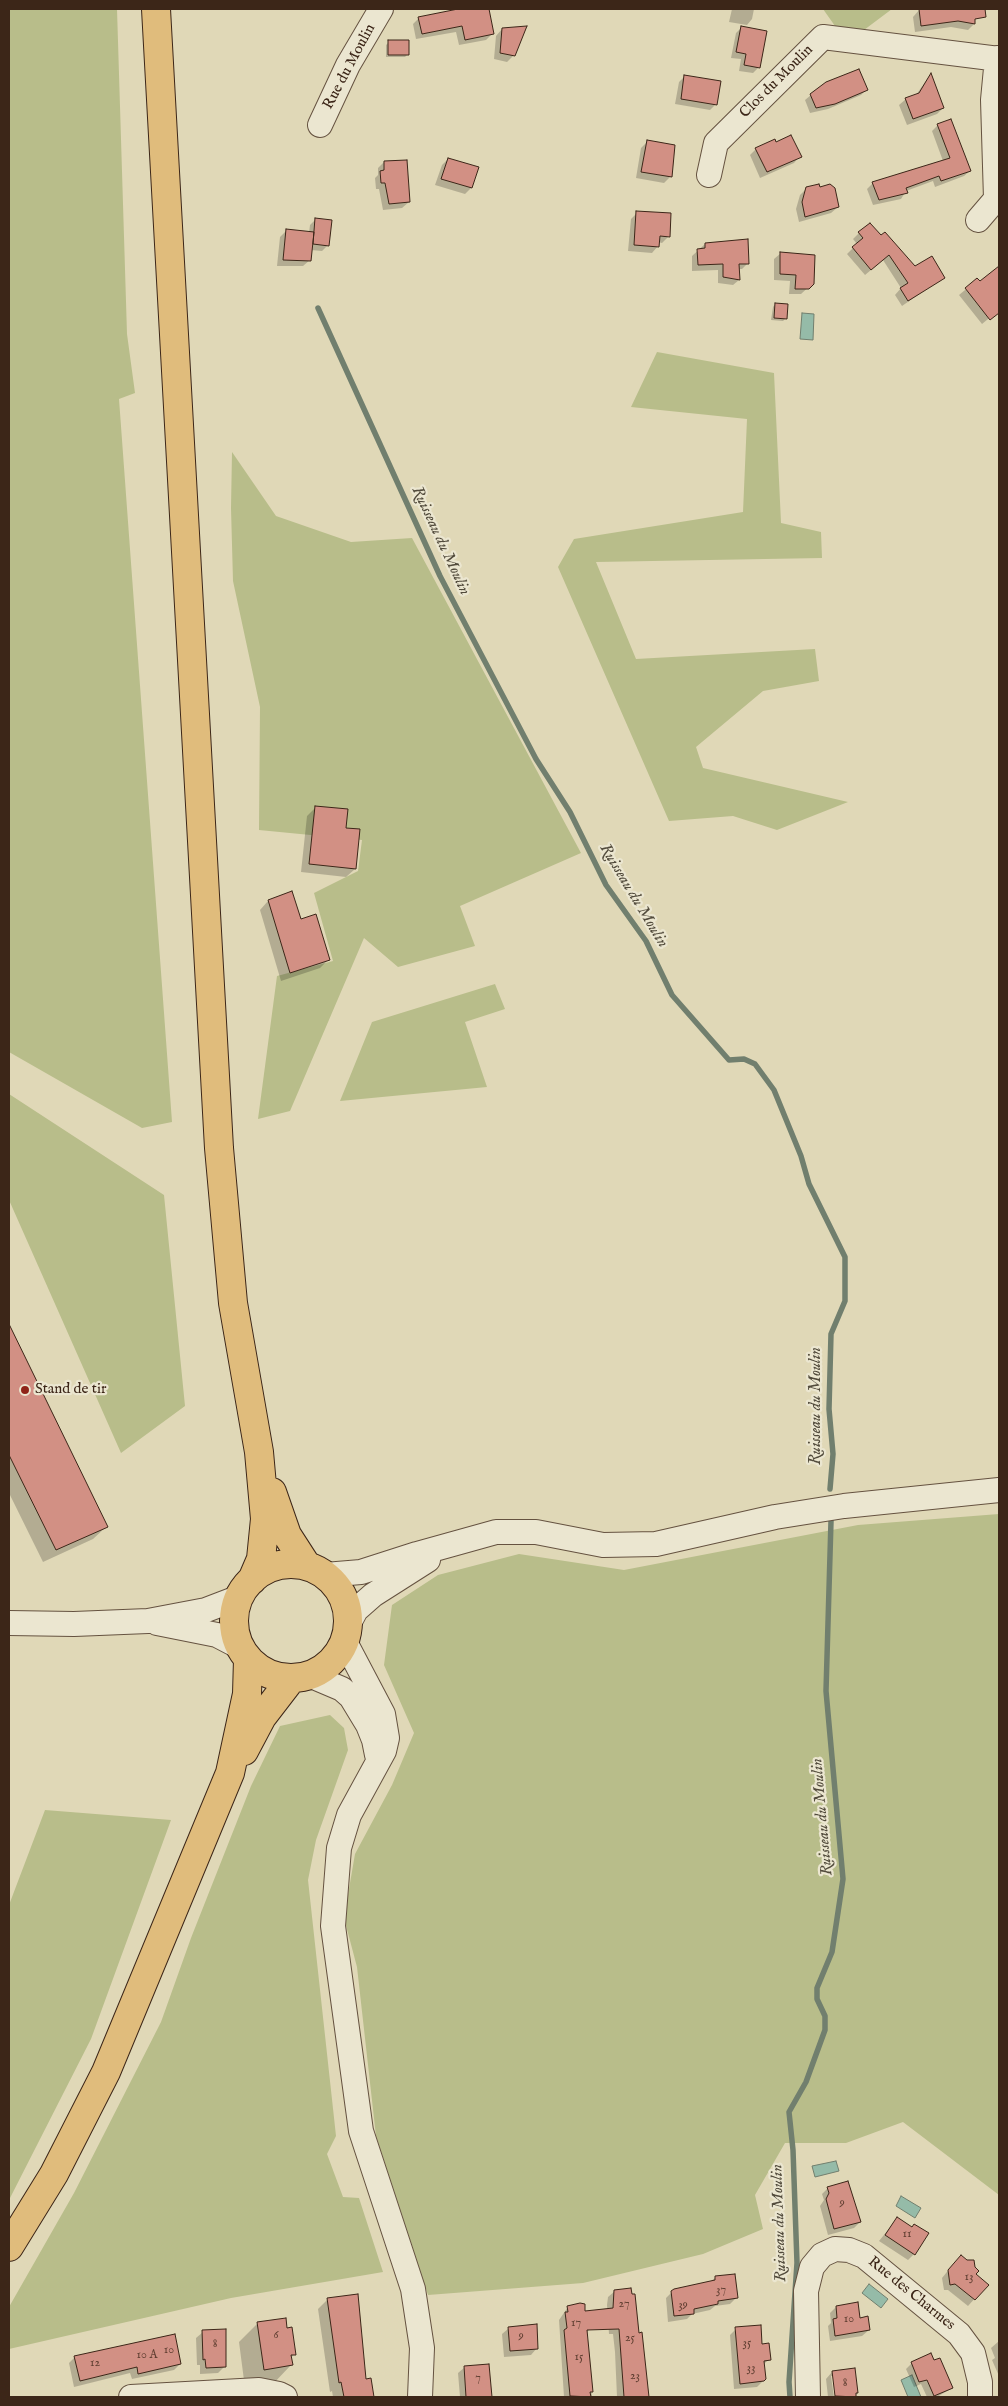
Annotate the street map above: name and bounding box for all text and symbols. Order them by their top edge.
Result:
street label: Rue du Moulin [320,21,380,113]
street label: Clos du Moulin [737,42,817,122]
water label: Ruisseau du Moulin [406,484,474,598]
water label: Ruisseau du Moulin [594,841,672,951]
water label: Ruisseau du Moulin [807,1347,827,1465]
place label: Stand de tir [35,1381,106,1399]
marker: Stand de tir [19,1384,31,1396]
water label: Ruisseau du Moulin [808,1758,838,1876]
water label: Ruisseau du Moulin [768,2164,792,2282]
house number: 9 [839,2197,845,2211]
house number: 11 [903,2228,911,2242]
street label: Rue des Charmes [864,2253,958,2335]
house number: 13 [965,2271,973,2285]
house number: 37 [716,2284,726,2298]
house number: 27 [618,2298,630,2312]
house number: 39 [678,2299,688,2313]
house number: 10 [844,2313,854,2327]
house number: 17 [571,2317,581,2331]
house number: 6 [273,2329,279,2343]
house number: 9 [518,2330,524,2344]
house number: 25 [625,2332,635,2346]
house number: 35 [743,2337,751,2351]
house number: 8 [213,2338,217,2352]
house number: 10 [164,2344,174,2358]
house number: 10 A [136,2349,158,2363]
house number: 15 [575,2351,583,2365]
house number: 12 [90,2357,100,2371]
house number: 33 [747,2362,755,2376]
house number: 23 [630,2370,640,2384]
house number: 7 [475,2372,481,2386]
house number: 8 [843,2377,847,2391]

